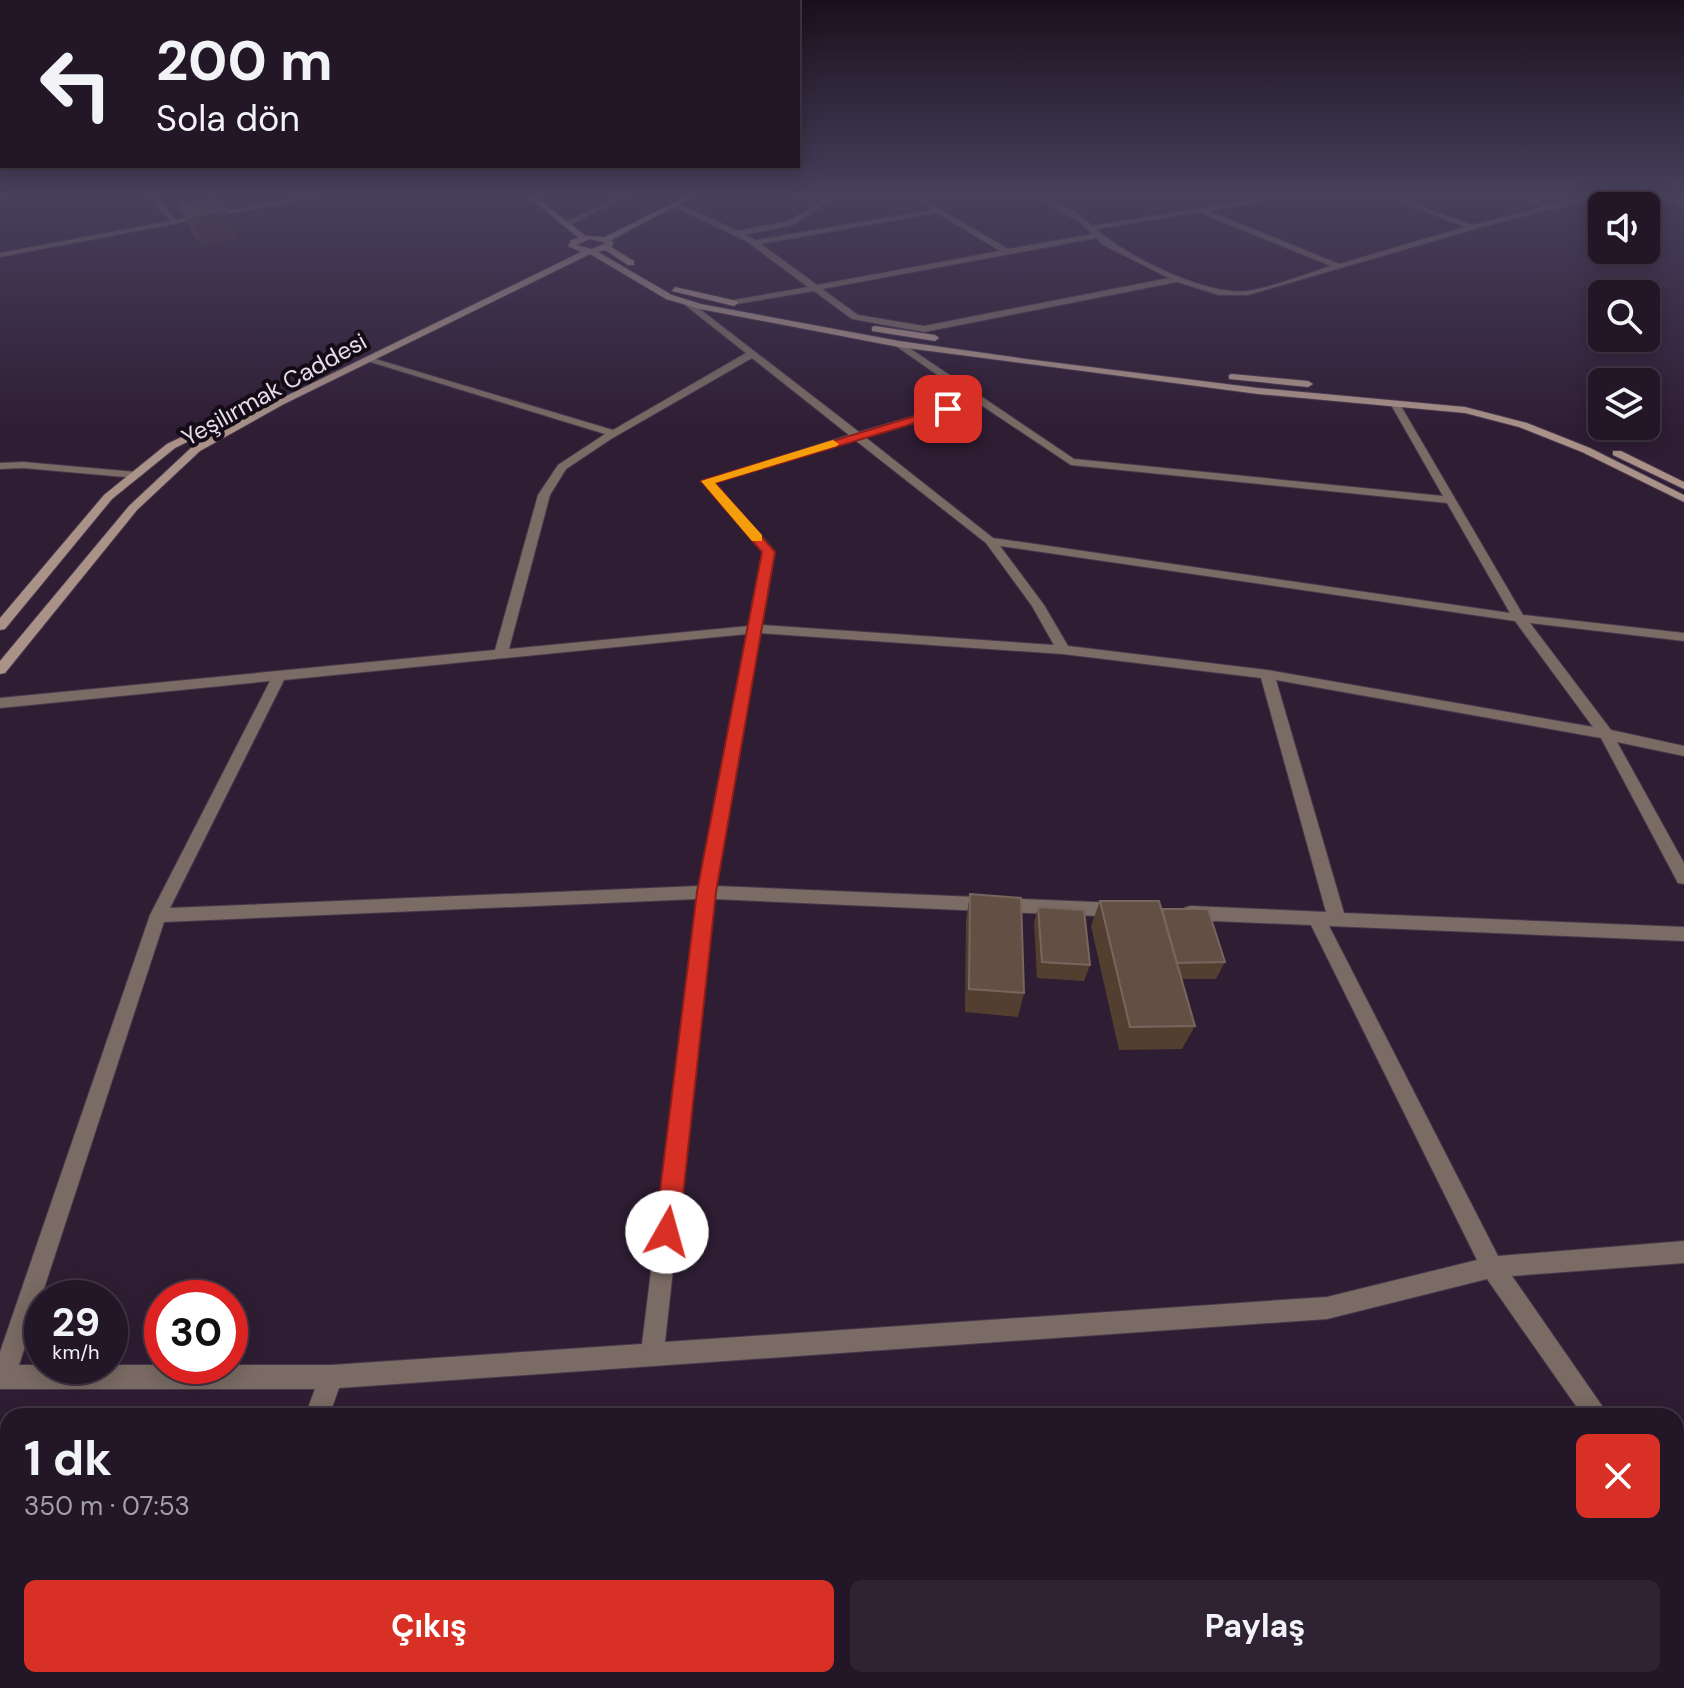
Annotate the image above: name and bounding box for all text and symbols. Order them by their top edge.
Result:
text: 200 m [156,24,333,97]
icon: left [24,32,128,136]
text: Sola dön [156,95,300,142]
map controls [1588,192,1660,440]
button: sound [1588,192,1660,264]
button: search [1588,280,1660,352]
street label: Yeşilırmak Caddesi [176,325,372,453]
button: layers [1588,368,1660,440]
pin [914,375,982,443]
icon: arrive [926,387,970,431]
position arrow [625,1190,709,1274]
speed limit sign: 30 [144,1280,248,1384]
text: 29 [52,1296,100,1348]
text: km/h [52,1339,100,1365]
text: 1 dk [24,1427,112,1490]
button: close [1576,1434,1660,1518]
text: 350 m · 07:53 [24,1489,190,1523]
button: Çıkış [24,1580,834,1672]
button: Paylaş [850,1580,1660,1672]

